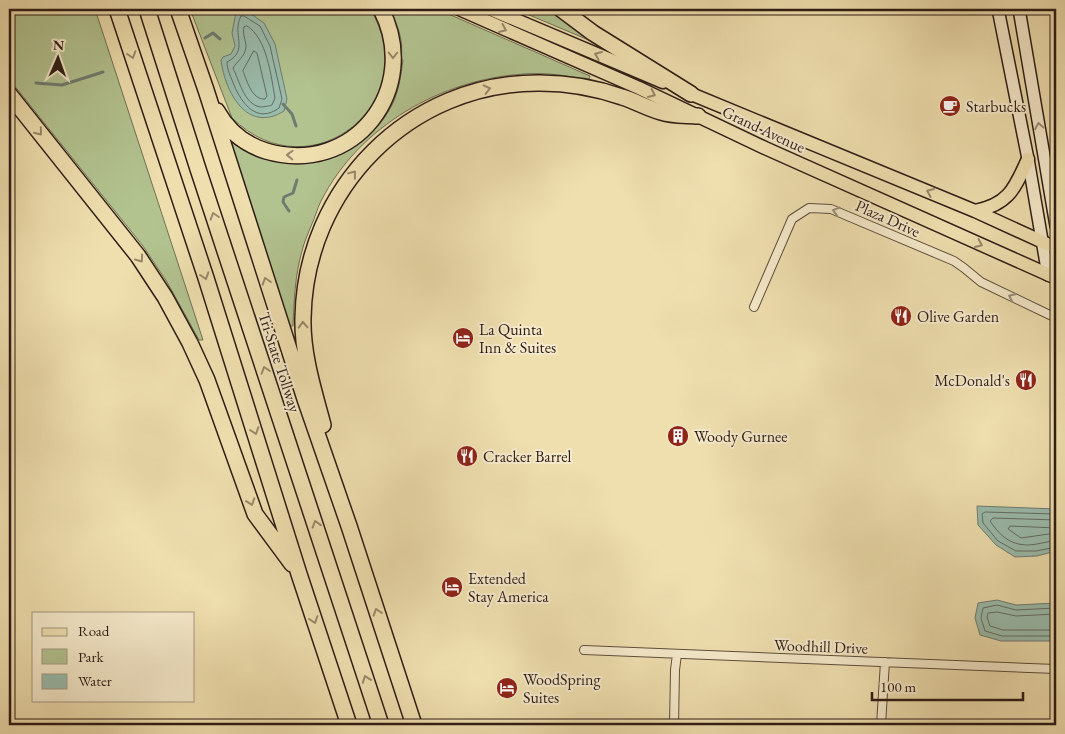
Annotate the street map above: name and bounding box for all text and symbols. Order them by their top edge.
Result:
one-way arrow [498,22,507,33]
north arrow [32,32,82,82]
text: N [52,36,65,54]
one-way arrow [126,50,136,59]
one-way arrow [594,50,603,61]
one-way arrow [388,52,398,60]
one-way arrow [483,84,492,95]
one-way arrow [647,88,656,98]
cafe icon: Starbucks [938,94,962,118]
place label: Starbucks [966,96,1026,117]
street label: Grand Avenue [719,101,809,158]
one-way arrow [1035,122,1045,131]
one-way arrow [34,126,42,135]
one-way arrow [286,149,294,160]
one-way arrow [347,170,356,180]
one-way arrow [926,188,935,199]
street label: Plaza Drive [852,195,923,242]
one-way arrow [832,207,840,217]
one-way arrow [210,212,220,221]
one-way arrow [974,237,983,248]
one-way arrow [134,254,143,263]
one-way arrow [199,271,209,280]
one-way arrow [262,277,272,286]
one-way arrow [1008,293,1017,304]
restaurant icon: Olive Garden [889,304,913,328]
place label: Olive Garden [917,306,1000,327]
street label: Tri-State Tollway [253,309,306,416]
place label: La Quinta Inn & Suites [479,319,556,358]
one-way arrow [298,321,308,329]
hotel icon: La Quinta Inn & Suites [451,326,475,350]
one-way arrow [260,367,270,375]
restaurant icon: McDonald's [1014,368,1038,392]
place label: McDonald's [934,370,1010,391]
building icon: Woody Gurnee [666,424,690,448]
one-way arrow [249,426,259,434]
place label: Woody Gurnee [694,426,787,447]
restaurant icon: Cracker Barrel [455,444,479,468]
place label: Cracker Barrel [483,446,572,467]
one-way arrow [245,497,255,505]
one-way arrow [311,521,321,529]
place label: Extended Stay America [468,568,549,607]
hotel icon: Extended Stay America [440,575,464,599]
one-way arrow [373,609,383,617]
legend [32,612,195,702]
one-way arrow [309,615,319,624]
text: Road [78,621,110,640]
street label: Woodhill Drive [774,634,868,659]
text: Park [78,647,105,666]
place label: WoodSpring Suites [523,669,601,708]
scale bar [872,669,1024,701]
text: Water [78,671,112,690]
one-way arrow [362,675,372,684]
hotel icon: WoodSpring Suites [495,676,519,700]
text: 100 m [880,677,917,696]

